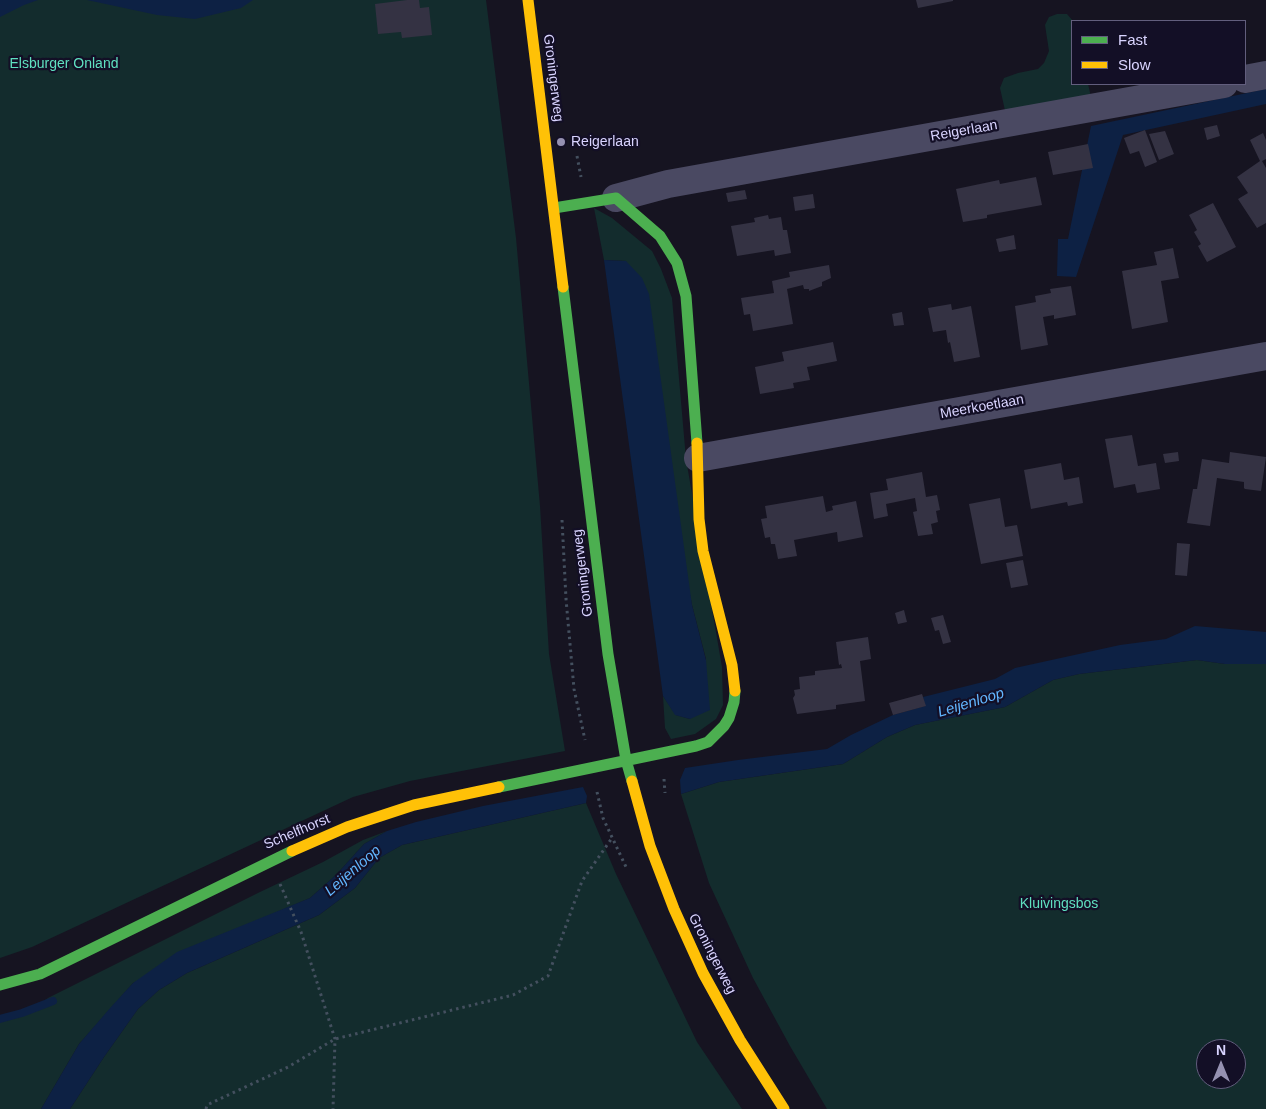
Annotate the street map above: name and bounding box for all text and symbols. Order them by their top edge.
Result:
legend [1071,20,1246,85]
text: Fast [1118,31,1147,48]
street label: Groningerweg [539,33,567,123]
park label: Elsburger Onland [10,56,118,72]
text: Slow [1118,56,1151,73]
street label: Reigerlaan [929,117,999,145]
place label: Reigerlaan [571,134,639,150]
marker: Reigerlaan [555,136,567,148]
street label: Meerkoetlaan [939,391,1025,423]
street label: Groningerweg [569,528,597,618]
water label: Leijenloop [936,684,1006,722]
street label: Schelfhorst [261,811,333,853]
water label: Leijenloop [321,842,385,900]
park label: Kluivingsbos [1020,896,1098,912]
street label: Groningerweg [685,911,739,997]
north arrow [1196,1039,1246,1089]
text: N [1216,1042,1226,1058]

